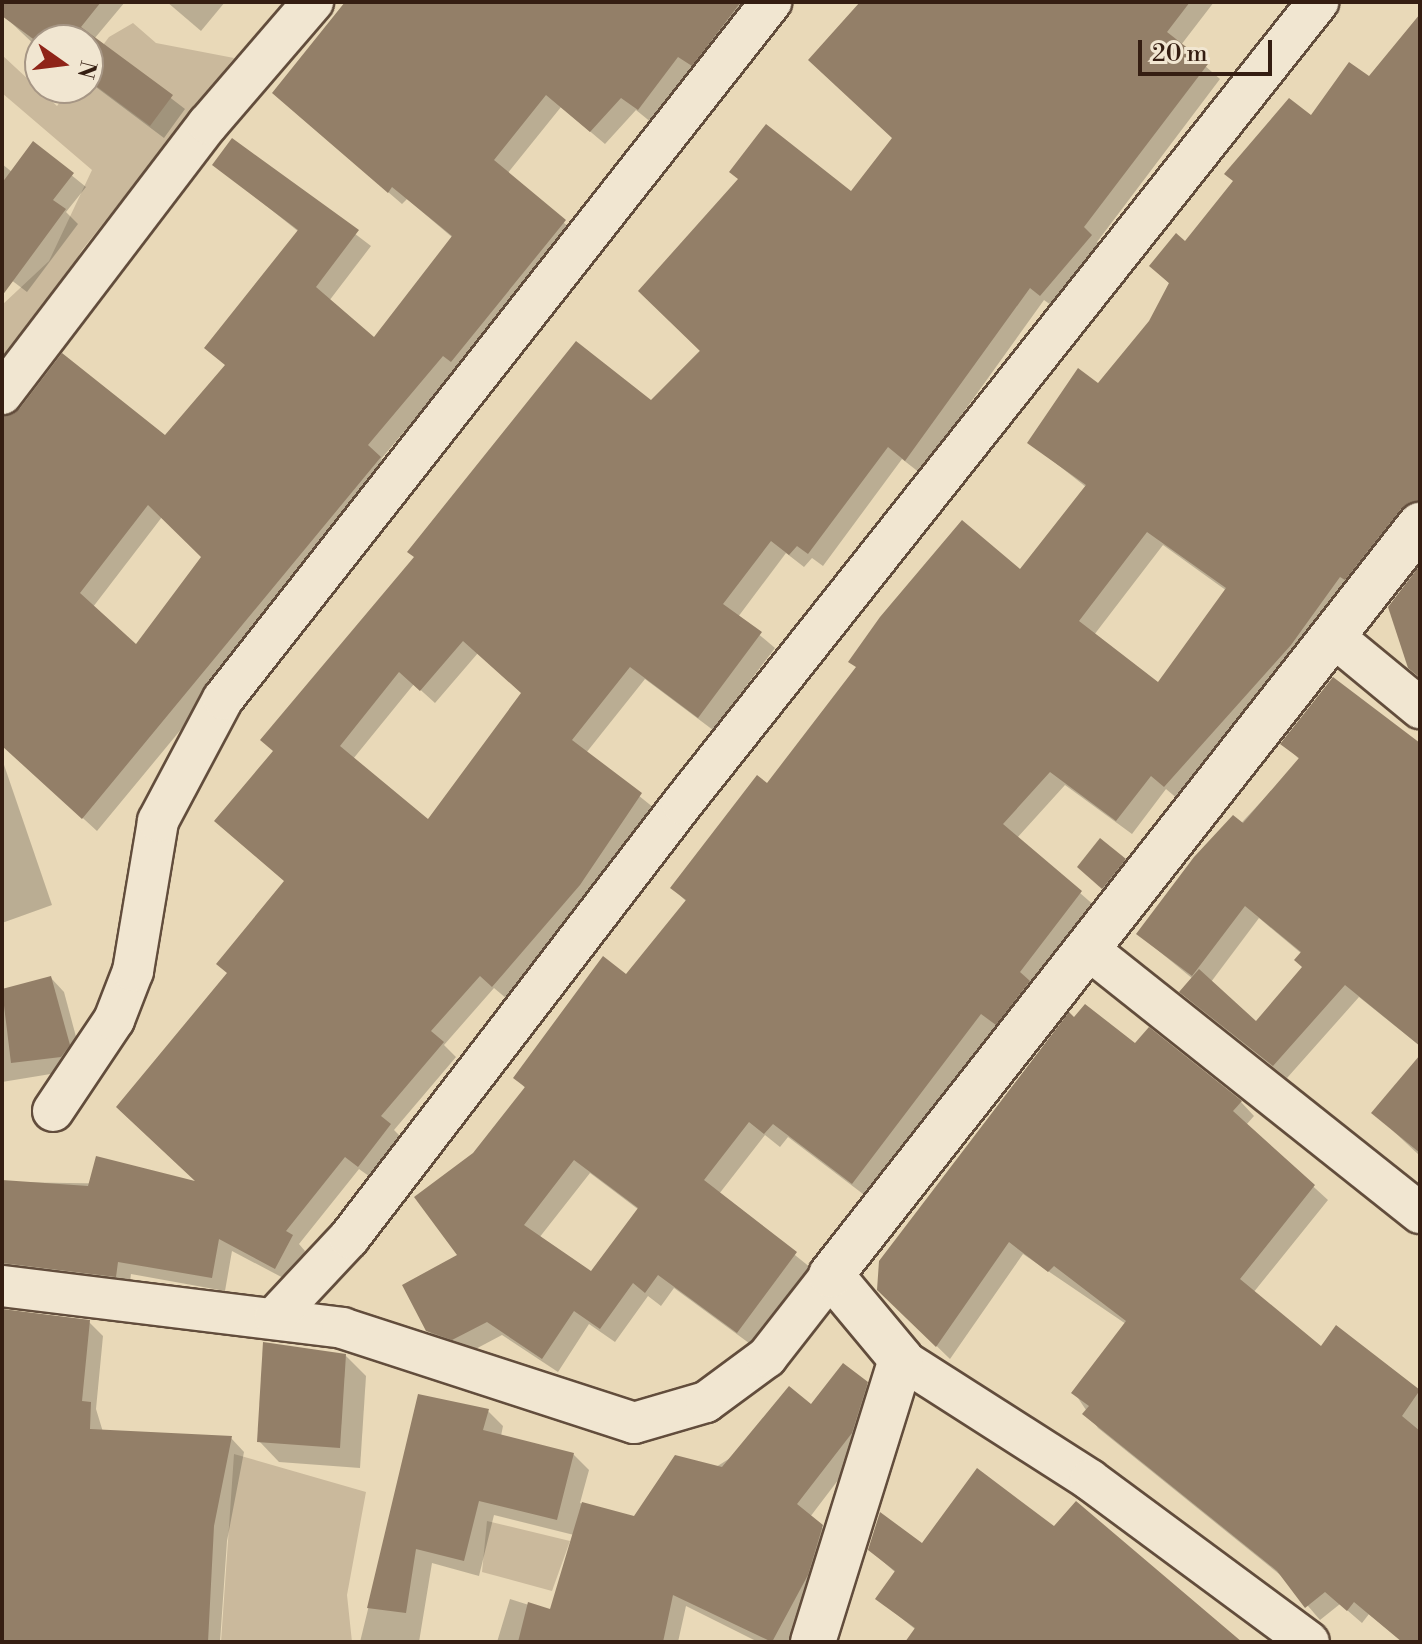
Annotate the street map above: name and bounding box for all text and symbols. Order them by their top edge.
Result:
north arrow [24,24,104,104]
scale bar [1142,24,1276,74]
text: 20 m [1152,39,1208,69]
text: N [71,58,101,81]

